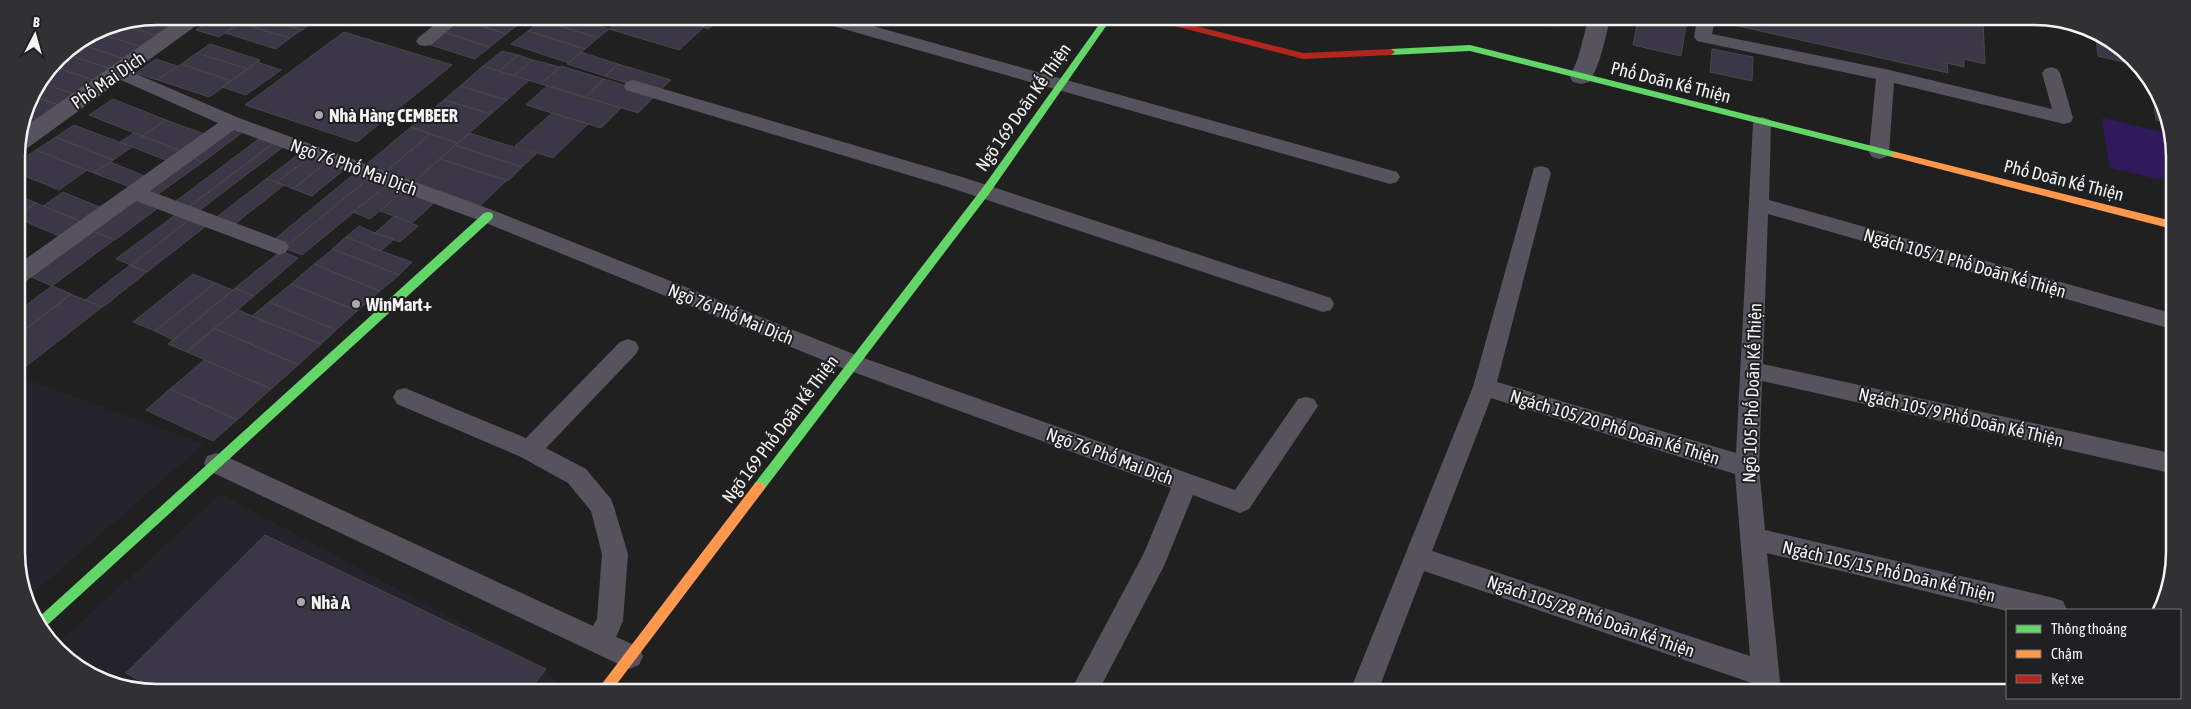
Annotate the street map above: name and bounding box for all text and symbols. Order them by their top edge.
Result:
north arrow [10,10,60,60]
text: B [32,14,41,30]
street label: Ngõ 169 Doãn Kế Thiện [970,38,1075,175]
street label: Phố Mai Dịch [67,46,149,113]
street label: Phố Doãn Kế Thiện [1609,56,1733,107]
place label: Nhà Hàng CEMBEER [329,105,458,126]
marker: Nhà Hàng CEMBEER [313,109,325,121]
street label: Ngõ 76 Phố Mai Dịch [288,133,421,200]
street label: Phố Doãn Kế Thiện [2002,154,2126,205]
street label: Ngách 105/1 Phố Doãn Kế Thiện [1861,223,2069,302]
street label: Ngõ 76 Phố Mai Dịch [665,278,797,349]
place label: WinMart+ [365,294,432,315]
marker: WinMart+ [350,298,362,310]
street label: Ngõ 105 Phố Doãn Kế Thiện [1737,303,1766,483]
street label: Ngõ 169 Phố Doãn Kế Thiện [717,350,842,507]
street label: Ngách 105/9 Phố Doãn Kế Thiện [1857,382,2066,451]
street label: Ngách 105/20 Phố Doãn Kế Thiện [1508,384,1723,469]
street label: Ngõ 76 Phố Mai Dịch [1044,422,1177,489]
street label: Ngách 105/15 Phố Doãn Kế Thiện [1780,535,1998,606]
street label: Ngách 105/28 Phố Doãn Kế Thiện [1484,570,1698,661]
place label: Nhà A [311,592,350,613]
marker: Nhà A [295,596,307,608]
legend [2006,609,2181,699]
text: Thông thoáng [2051,620,2127,637]
text: Chậm [2051,645,2083,662]
text: Kẹt xe [2051,670,2084,687]

